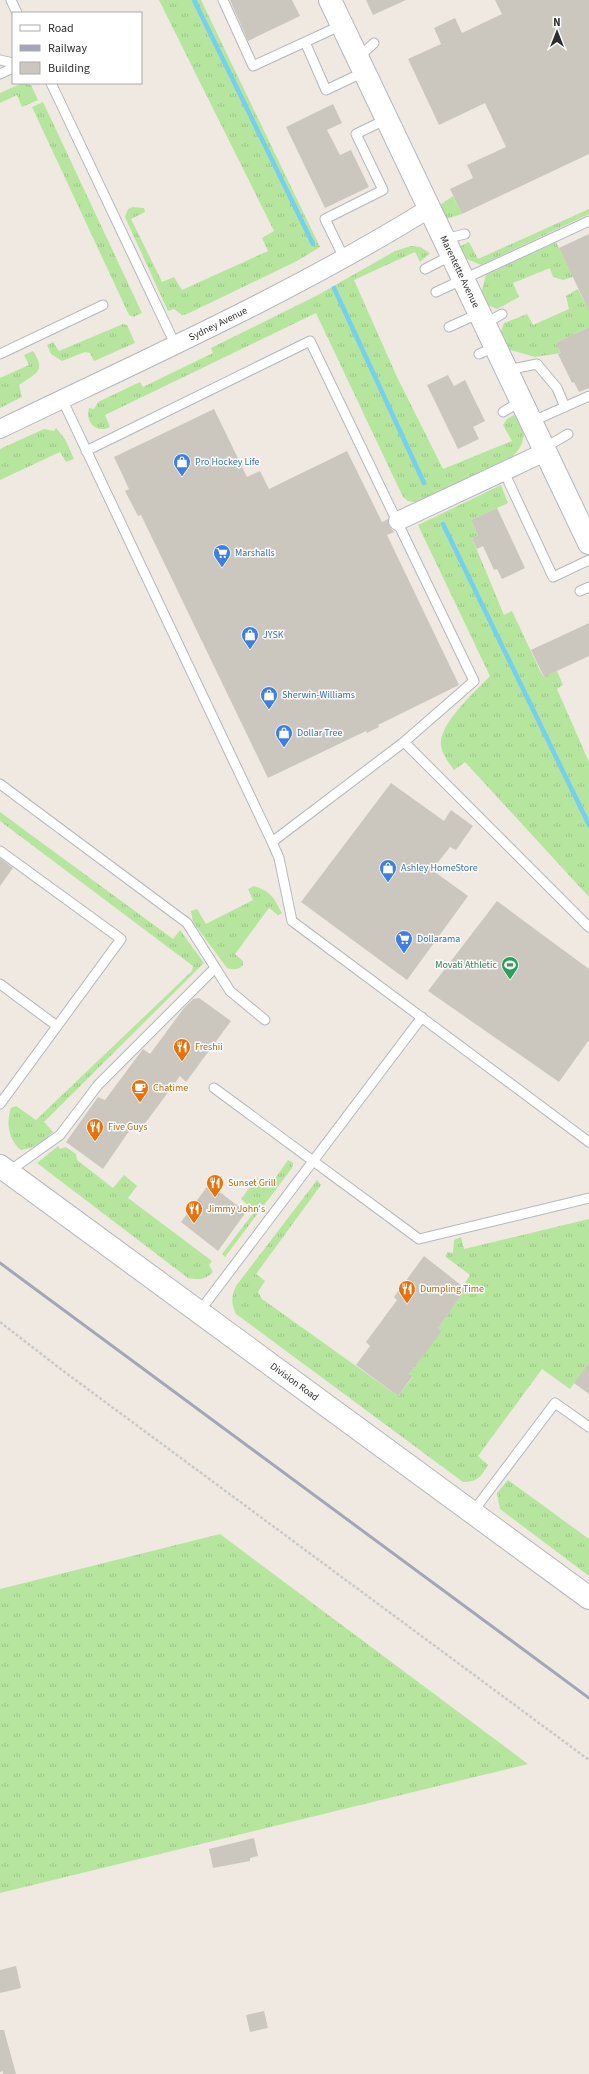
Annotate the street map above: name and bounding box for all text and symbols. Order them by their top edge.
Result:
legend [12,12,142,84]
north arrow [537,12,577,52]
text: N [553,15,561,30]
text: Road [48,20,74,37]
text: Railway [48,40,87,57]
text: Building [48,60,90,77]
street label: Marentette Avenue [436,233,483,310]
street label: Sydney Avenue [186,304,250,344]
shop icon: Pro Hockey Life [172,452,192,477]
place label: Pro Hockey Life [195,455,260,469]
supermarket icon: Marshalls [212,543,232,568]
place label: Marshalls [235,546,275,560]
shop icon: JYSK [240,625,260,650]
place label: JYSK [263,628,284,642]
shop icon: Sherwin-Williams [259,685,279,710]
place label: Sherwin-Williams [282,688,355,702]
shop icon: Dollar Tree [274,723,294,748]
place label: Dollar Tree [297,726,342,740]
shop icon: Ashley HomeStore [378,858,398,883]
place label: Ashley HomeStore [401,861,478,875]
supermarket icon: Dollarama [394,929,414,954]
place label: Dollarama [417,932,460,946]
sports icon: Movati Athletic [500,955,520,980]
place label: Movati Athletic [435,958,497,972]
restaurant icon: Freshii [172,1037,192,1062]
place label: Freshii [195,1040,223,1054]
cafe icon: Chatime [130,1078,150,1103]
place label: Chatime [153,1081,188,1095]
restaurant icon: Five Guys [85,1117,105,1142]
place label: Five Guys [108,1120,147,1134]
restaurant icon: Sunset Grill [205,1173,225,1198]
place label: Sunset Grill [228,1176,276,1190]
restaurant icon: Jimmy John's [184,1199,204,1224]
place label: Jimmy John's [207,1202,265,1216]
restaurant icon: Dumpling Time [397,1279,417,1304]
place label: Dumpling Time [420,1282,484,1296]
street label: Division Road [267,1359,321,1404]

